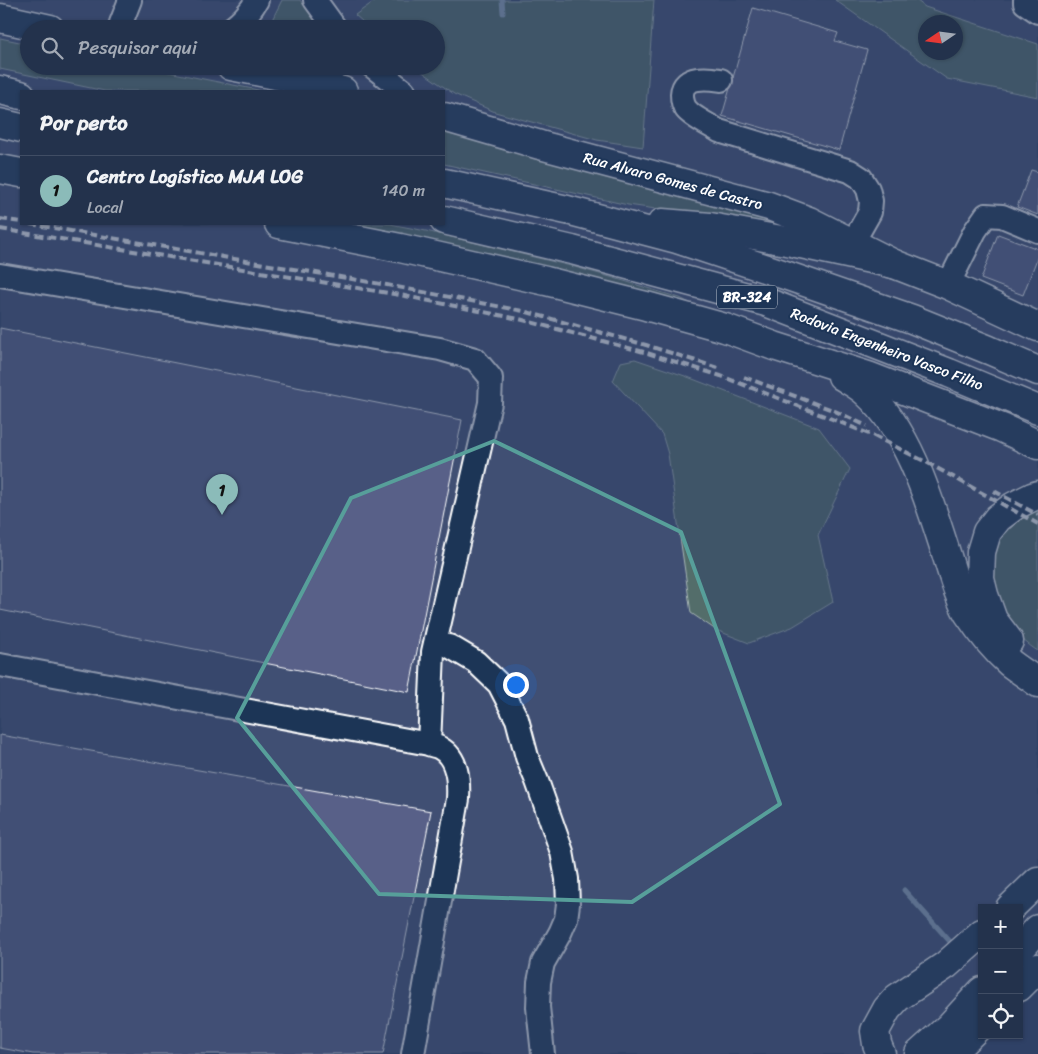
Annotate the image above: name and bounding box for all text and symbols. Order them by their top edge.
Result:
north arrow [918,15,963,60]
search box [20,20,445,75]
text: Pesquisar aqui [78,31,197,64]
icon: search [38,34,66,62]
text: Por perto [40,104,128,142]
street label: Rua Alvaro Gomes de Castro [580,145,766,218]
text: Centro Logístico MJA LOG [87,160,303,193]
text: 1 [53,176,59,205]
text: 140 m [382,176,425,205]
text: Local [87,193,123,222]
road number: BR-324 [717,286,777,308]
street label: Rodovia Engenheiro Vasco Filho [787,300,988,398]
pin: 1 [206,474,238,515]
your location [503,672,529,698]
map controls [978,904,1023,1039]
button: + [978,904,1023,949]
button: − [978,949,1023,994]
button: locate [978,994,1023,1039]

